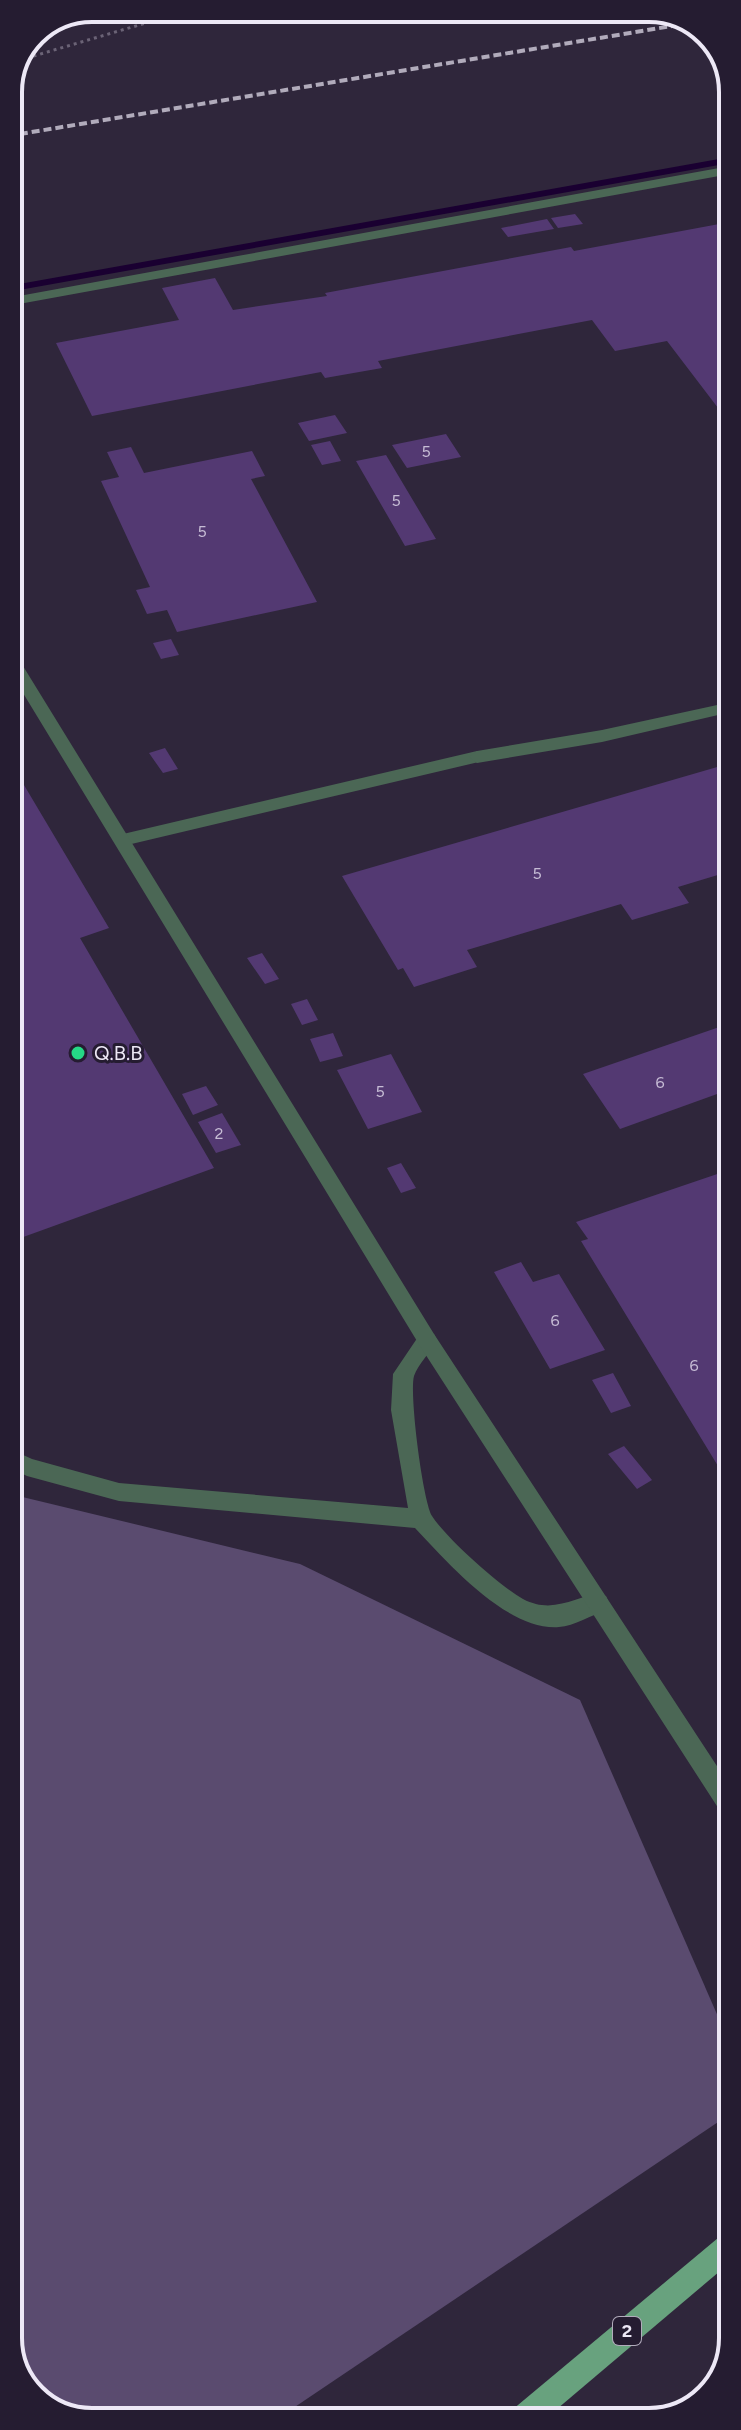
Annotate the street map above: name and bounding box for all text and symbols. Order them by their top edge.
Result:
house number: 5 [421,442,431,461]
house number: 5 [391,491,401,510]
house number: 5 [197,522,207,541]
house number: 5 [532,864,542,883]
place label: Q.B.B [94,1041,142,1065]
marker: Q.B.B [69,1044,87,1062]
house number: 6 [655,1073,665,1092]
house number: 5 [375,1082,385,1101]
house number: 2 [215,1124,223,1143]
house number: 6 [550,1311,560,1330]
house number: 6 [689,1356,699,1375]
road number: 2 [613,2317,641,2345]

